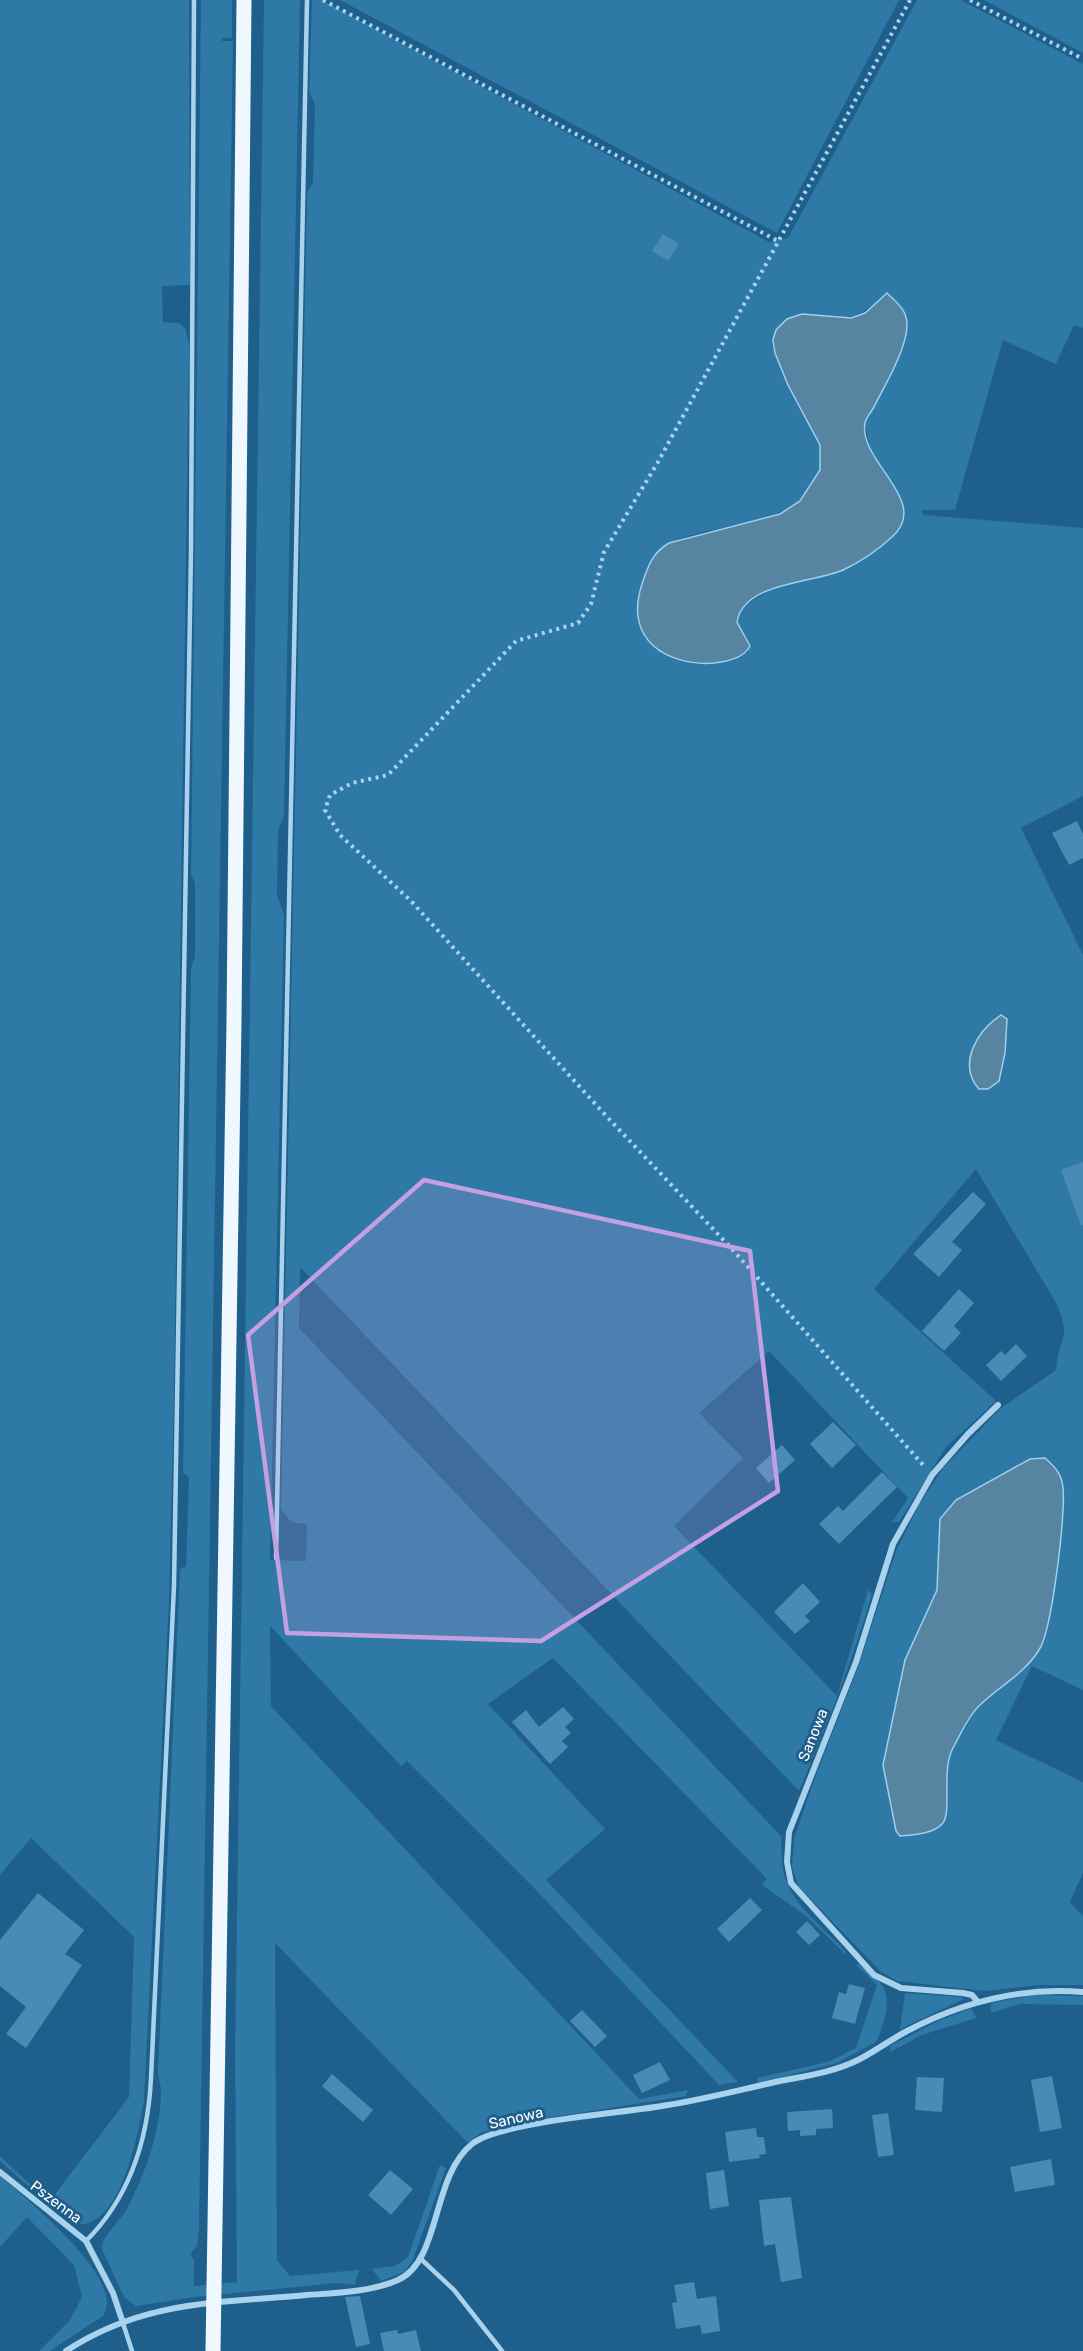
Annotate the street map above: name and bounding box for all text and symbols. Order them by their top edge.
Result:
street label: Sanowa [794,1706,832,1764]
street label: Sanowa [487,2103,545,2133]
street label: Pszenna [27,2177,85,2227]

